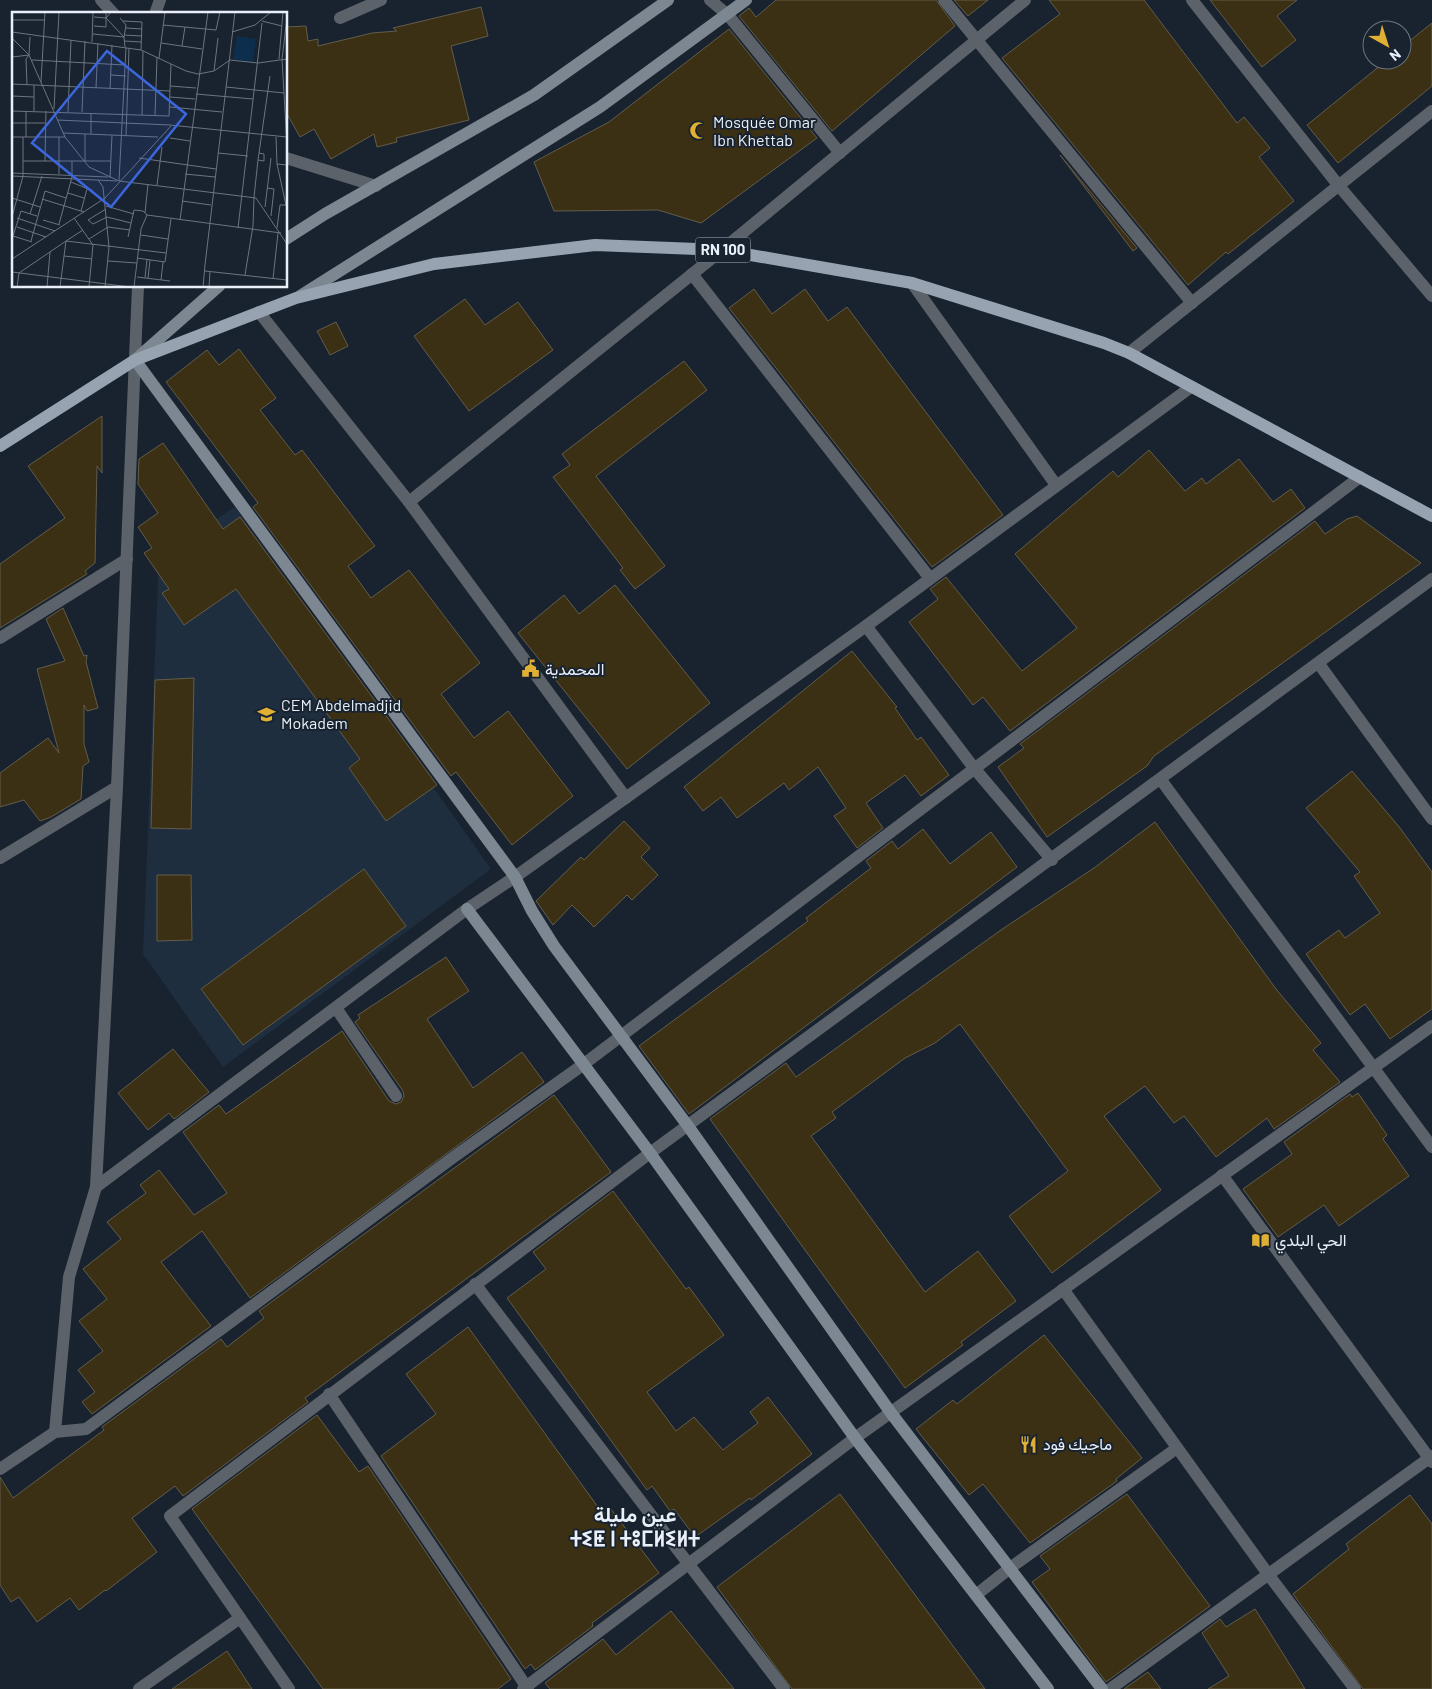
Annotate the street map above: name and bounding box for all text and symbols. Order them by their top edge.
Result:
inset map [12,12,288,288]
north arrow [1362,20,1412,70]
text: N [1387,46,1404,65]
place label: Mosquée Omar Ibn Khettab [713,112,816,149]
mosque icon: Mosquée Omar Ibn Khettab [689,121,709,141]
road number: RN 100 [696,238,750,262]
public building icon: المحمدية [521,659,541,679]
place label: المحمدية [545,659,604,679]
place label: CEM Abdelmadjid Mokadem [281,695,401,732]
school or university icon: CEM Abdelmadjid Mokadem [257,704,277,724]
library icon: الحي البلدي [1251,1230,1271,1250]
place label: الحي البلدي [1275,1230,1347,1254]
restaurant icon: ماجيك فود [1019,1434,1039,1454]
place label: ماجيك فود [1043,1434,1112,1455]
district label: عين مليلة ⵜⵉⵟ ⵏ ⵜⵓⵎⵍⵉⵍⵜ [570,1501,700,1550]

